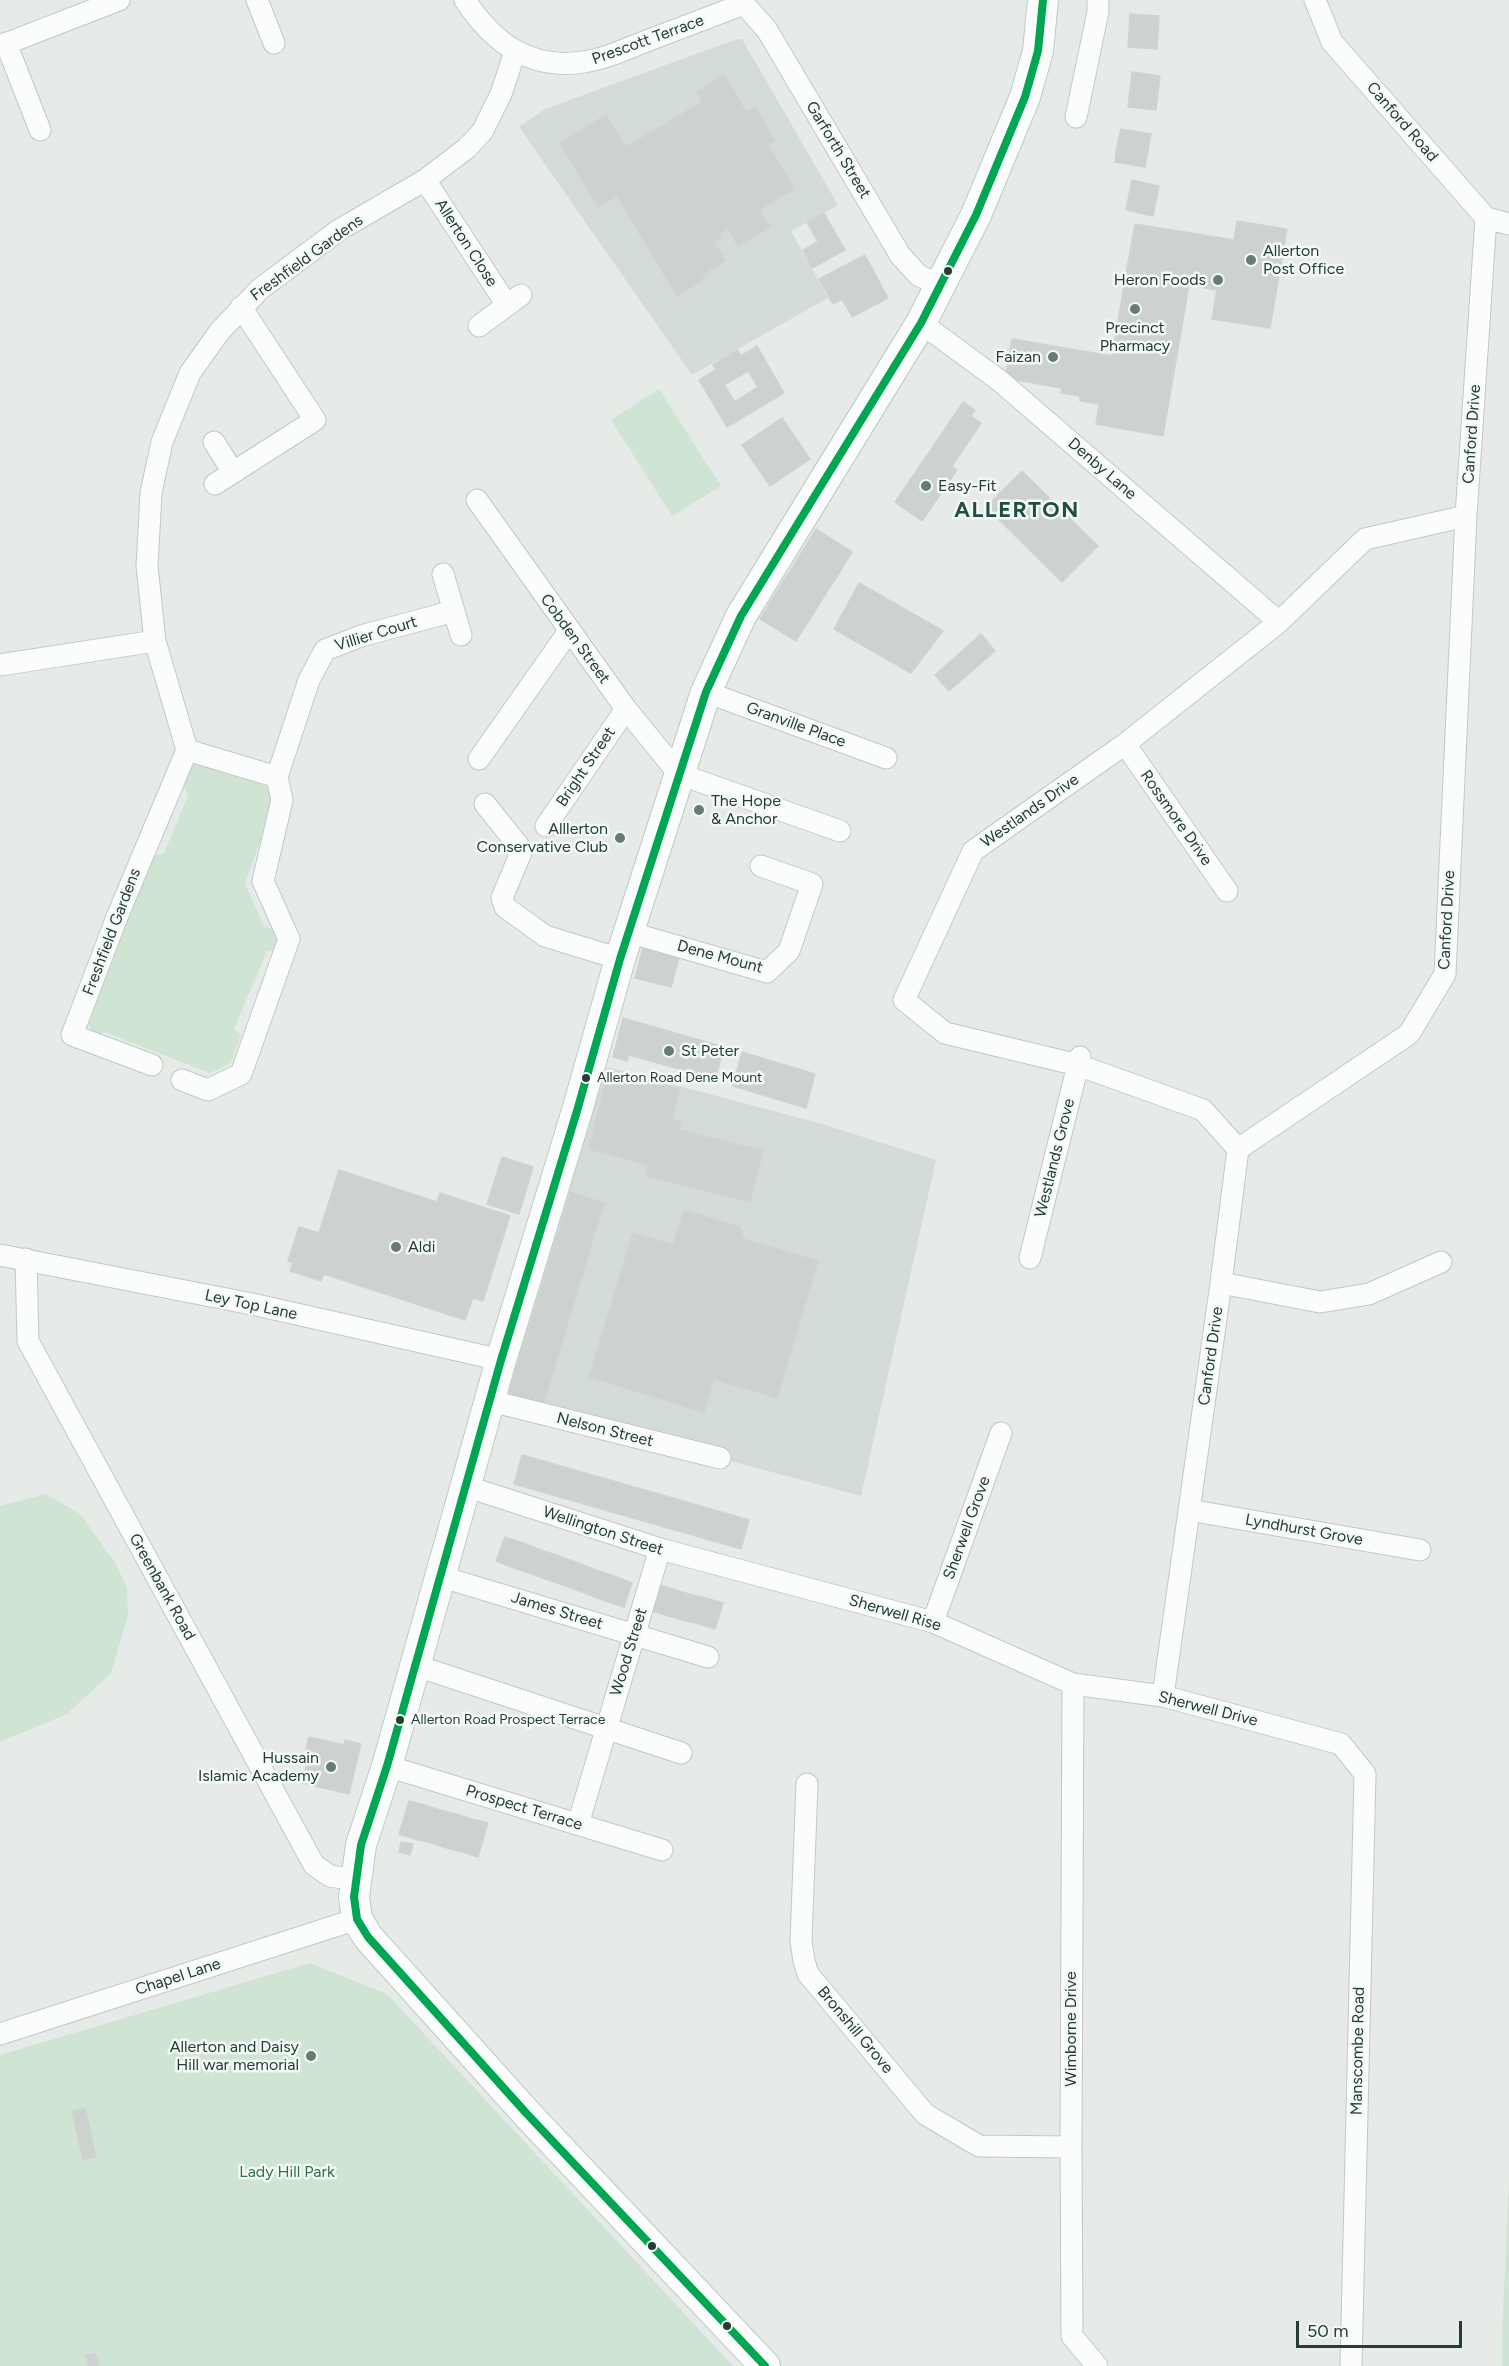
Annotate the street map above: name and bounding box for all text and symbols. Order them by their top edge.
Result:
street label: Prescott Terrace [589,11,707,69]
street label: Canford Road [1362,78,1442,166]
street label: Garforth Street [801,98,875,202]
street label: Allerton Close [431,196,501,290]
street label: Freshfield Gardens [247,211,367,305]
place label: Allerton Post Office [1263,241,1344,279]
marker: Allerton Post Office [1244,253,1258,267]
unlabelled marker [942,265,954,277]
place label: Heron Foods [1114,270,1206,290]
marker: Heron Foods [1211,273,1225,287]
marker: Precinct Pharmacy [1128,302,1142,316]
place label: Precinct Pharmacy [1100,318,1170,356]
place label: Faizan [996,347,1041,367]
marker: Faizan [1046,350,1060,364]
street label: Canford Drive [1459,384,1485,484]
street label: Denby Lane [1064,434,1140,504]
place label: Easy-Fit [938,476,997,496]
marker: Easy-Fit [919,479,933,493]
district label: ALLERTON [954,498,1080,524]
street label: Cobden Street [536,590,614,688]
street label: Villier Court [333,612,419,656]
street label: Granville Place [744,698,848,752]
street label: Bright Street [552,723,620,811]
street label: Rossmore Drive [1136,767,1216,869]
street label: Westlands Drive [977,770,1083,852]
place label: The Hope & Anchor [711,791,781,829]
marker: The Hope & Anchor [692,803,706,817]
place label: Alllerton Conservative Club [476,819,608,857]
marker: Alllerton Conservative Club [613,831,627,845]
street label: Freshfield Gardens [79,866,145,998]
street label: Canford Drive [1435,870,1459,970]
street label: Dene Mount [675,936,765,978]
place label: St Peter [681,1041,739,1061]
marker: St Peter [662,1044,676,1058]
place label: Allerton Road Dene Mount [597,1070,762,1086]
marker: Allerton Road Dene Mount [580,1072,592,1084]
street label: Westlands Grove [1031,1097,1079,1219]
place label: Aldi [408,1237,435,1257]
marker: Aldi [389,1240,403,1254]
street label: Ley Top Lane [203,1286,299,1324]
street label: Canford Drive [1195,1305,1227,1407]
street label: Nelson Street [555,1409,655,1451]
street label: Sherwell Grove [939,1474,995,1582]
street label: Wellington Street [540,1502,666,1560]
street label: Lyndhurst Grove [1244,1510,1364,1550]
street label: Greenbank Road [125,1530,199,1644]
street label: James Street [509,1588,605,1634]
street label: Sherwell Rise [847,1591,943,1635]
street label: Wood Street [606,1605,652,1699]
street label: Sherwell Drive [1156,1687,1260,1731]
place label: Allerton Road Prospect Terrace [411,1712,605,1728]
marker: Allerton Road Prospect Terrace [394,1714,406,1726]
place label: Hussain Islamic Academy [198,1748,319,1786]
marker: Hussain Islamic Academy [324,1760,338,1774]
street label: Prospect Terrace [463,1781,585,1835]
street label: Chapel Lane [133,1954,223,2000]
street label: Wimborne Drive [1061,1971,1081,2087]
street label: Bronshill Grove [813,1982,897,2078]
street label: Manscombe Road [1347,1987,1369,2115]
place label: Allerton and Daisy Hill war memorial [170,2037,299,2075]
marker: Allerton and Daisy Hill war memorial [304,2049,318,2063]
park label: Lady Hill Park [239,2162,335,2182]
unlabelled marker [646,2240,658,2252]
scale bar [1299,2309,1466,2347]
unlabelled marker [721,2320,733,2332]
text: 50 m [1307,2320,1349,2342]

